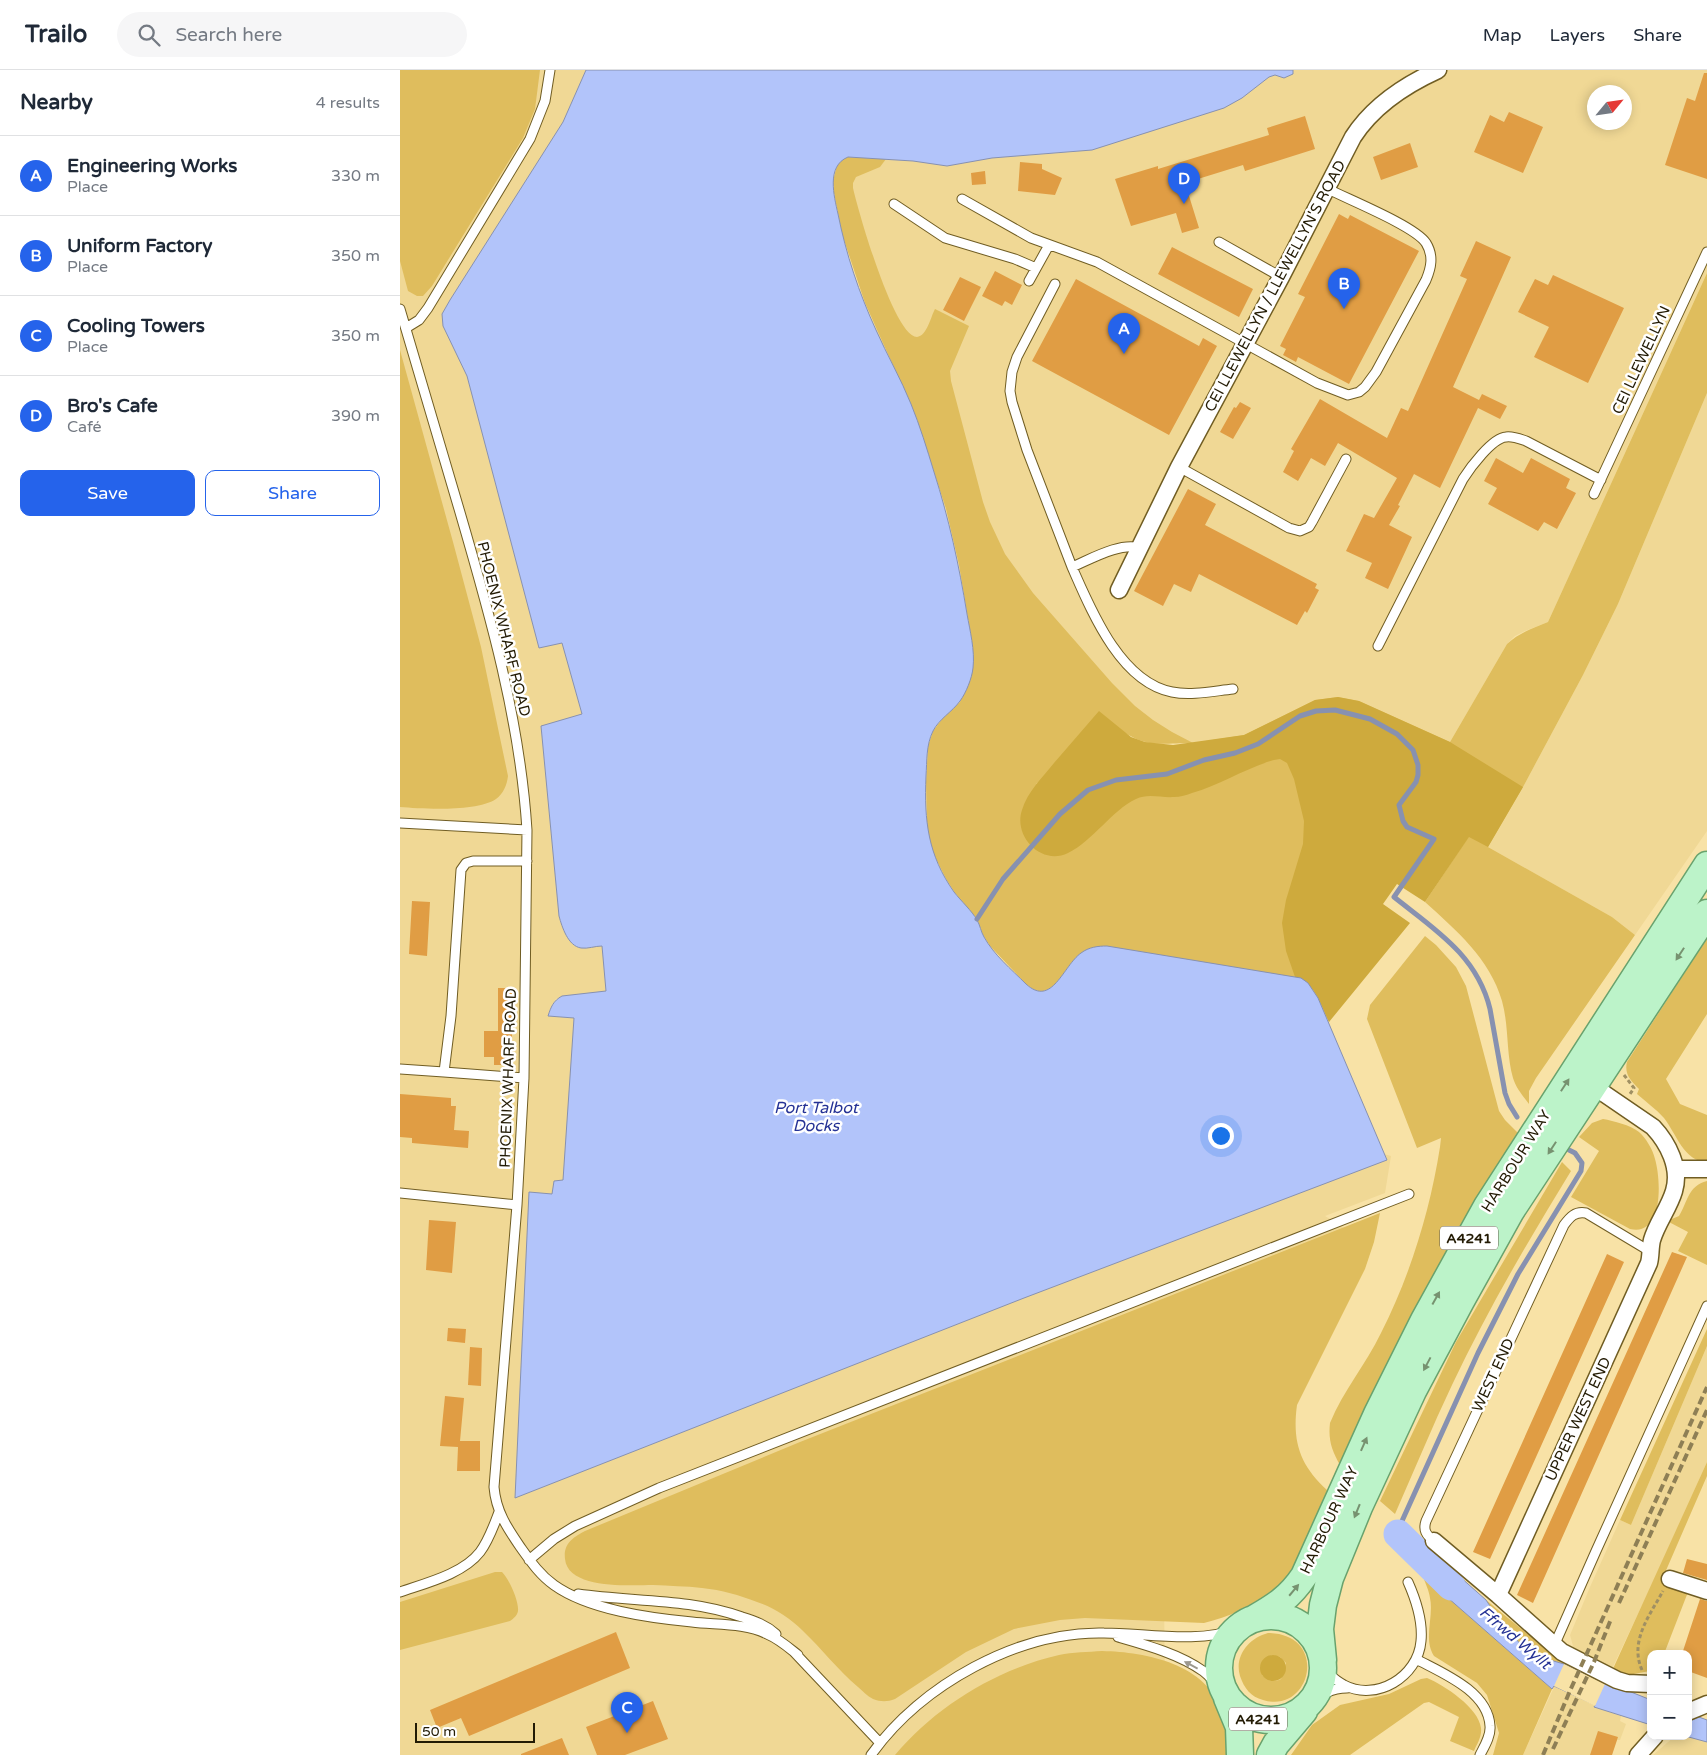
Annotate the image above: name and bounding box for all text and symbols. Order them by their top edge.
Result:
search box [117,12,467,57]
text: Trailo [25,20,87,49]
icon: search [135,21,163,49]
text: Search here [175,24,282,46]
text: Map [1483,24,1522,46]
text: Layers [1550,24,1605,46]
text: Share [1633,24,1682,46]
north arrow [1587,85,1632,130]
text: Nearby [20,90,93,115]
text: 4 results [316,93,380,113]
text: Engineering Works [67,155,237,177]
street label: CEI LLEWELLYN / LLEWELLYN'S ROAD [1201,157,1349,415]
pin: D [1168,163,1200,204]
text: A [30,166,42,186]
text: 330 m [331,166,380,186]
text: Place [67,177,108,197]
text: Uniform Factory [67,235,212,257]
text: B [30,246,42,266]
text: 350 m [331,246,380,266]
text: Place [67,257,108,277]
pin: B [1328,268,1360,309]
street label: CEI LLEWELLYN [1608,303,1674,417]
pin: A [1108,313,1140,354]
text: Cooling Towers [67,315,205,337]
text: C [30,326,42,346]
text: 350 m [331,326,380,346]
text: Place [67,337,108,357]
text: Bro's Cafe [67,395,158,417]
text: D [30,406,42,426]
text: 390 m [331,406,380,426]
text: Café [67,417,102,437]
button: Save [20,470,195,516]
button: Share [205,470,380,516]
street label: PHOENIX WHARF ROAD [474,540,534,718]
one-way arrow [1675,947,1685,961]
street label: PHOENIX WHARF ROAD [496,988,520,1168]
one-way arrow [1560,1078,1570,1091]
water label: Port Talbot Docks [774,1098,860,1136]
street label: HARBOUR WAY [1477,1106,1555,1215]
your location [1208,1123,1234,1149]
one-way arrow [1547,1141,1557,1155]
road number: A4241 [1440,1226,1498,1250]
one-way arrow [1432,1291,1440,1306]
street label: WEST END [1468,1335,1518,1415]
street label: UPPER WEST END [1541,1354,1615,1484]
one-way arrow [1423,1357,1431,1372]
one-way arrow [1361,1437,1369,1451]
street label: HARBOUR WAY [1296,1463,1362,1577]
one-way arrow [1353,1504,1361,1518]
one-way arrow [1288,1584,1299,1597]
water label: Ffrwd Wyllt [1475,1602,1556,1675]
map controls [1647,1650,1692,1740]
button: + [1647,1650,1692,1695]
one-way arrow [1184,1661,1199,1669]
pin: C [611,1692,643,1733]
button: − [1647,1695,1692,1740]
road number: A4241 [1229,1708,1287,1730]
scale bar [415,1720,535,1743]
text: 50 m [422,1723,456,1740]

